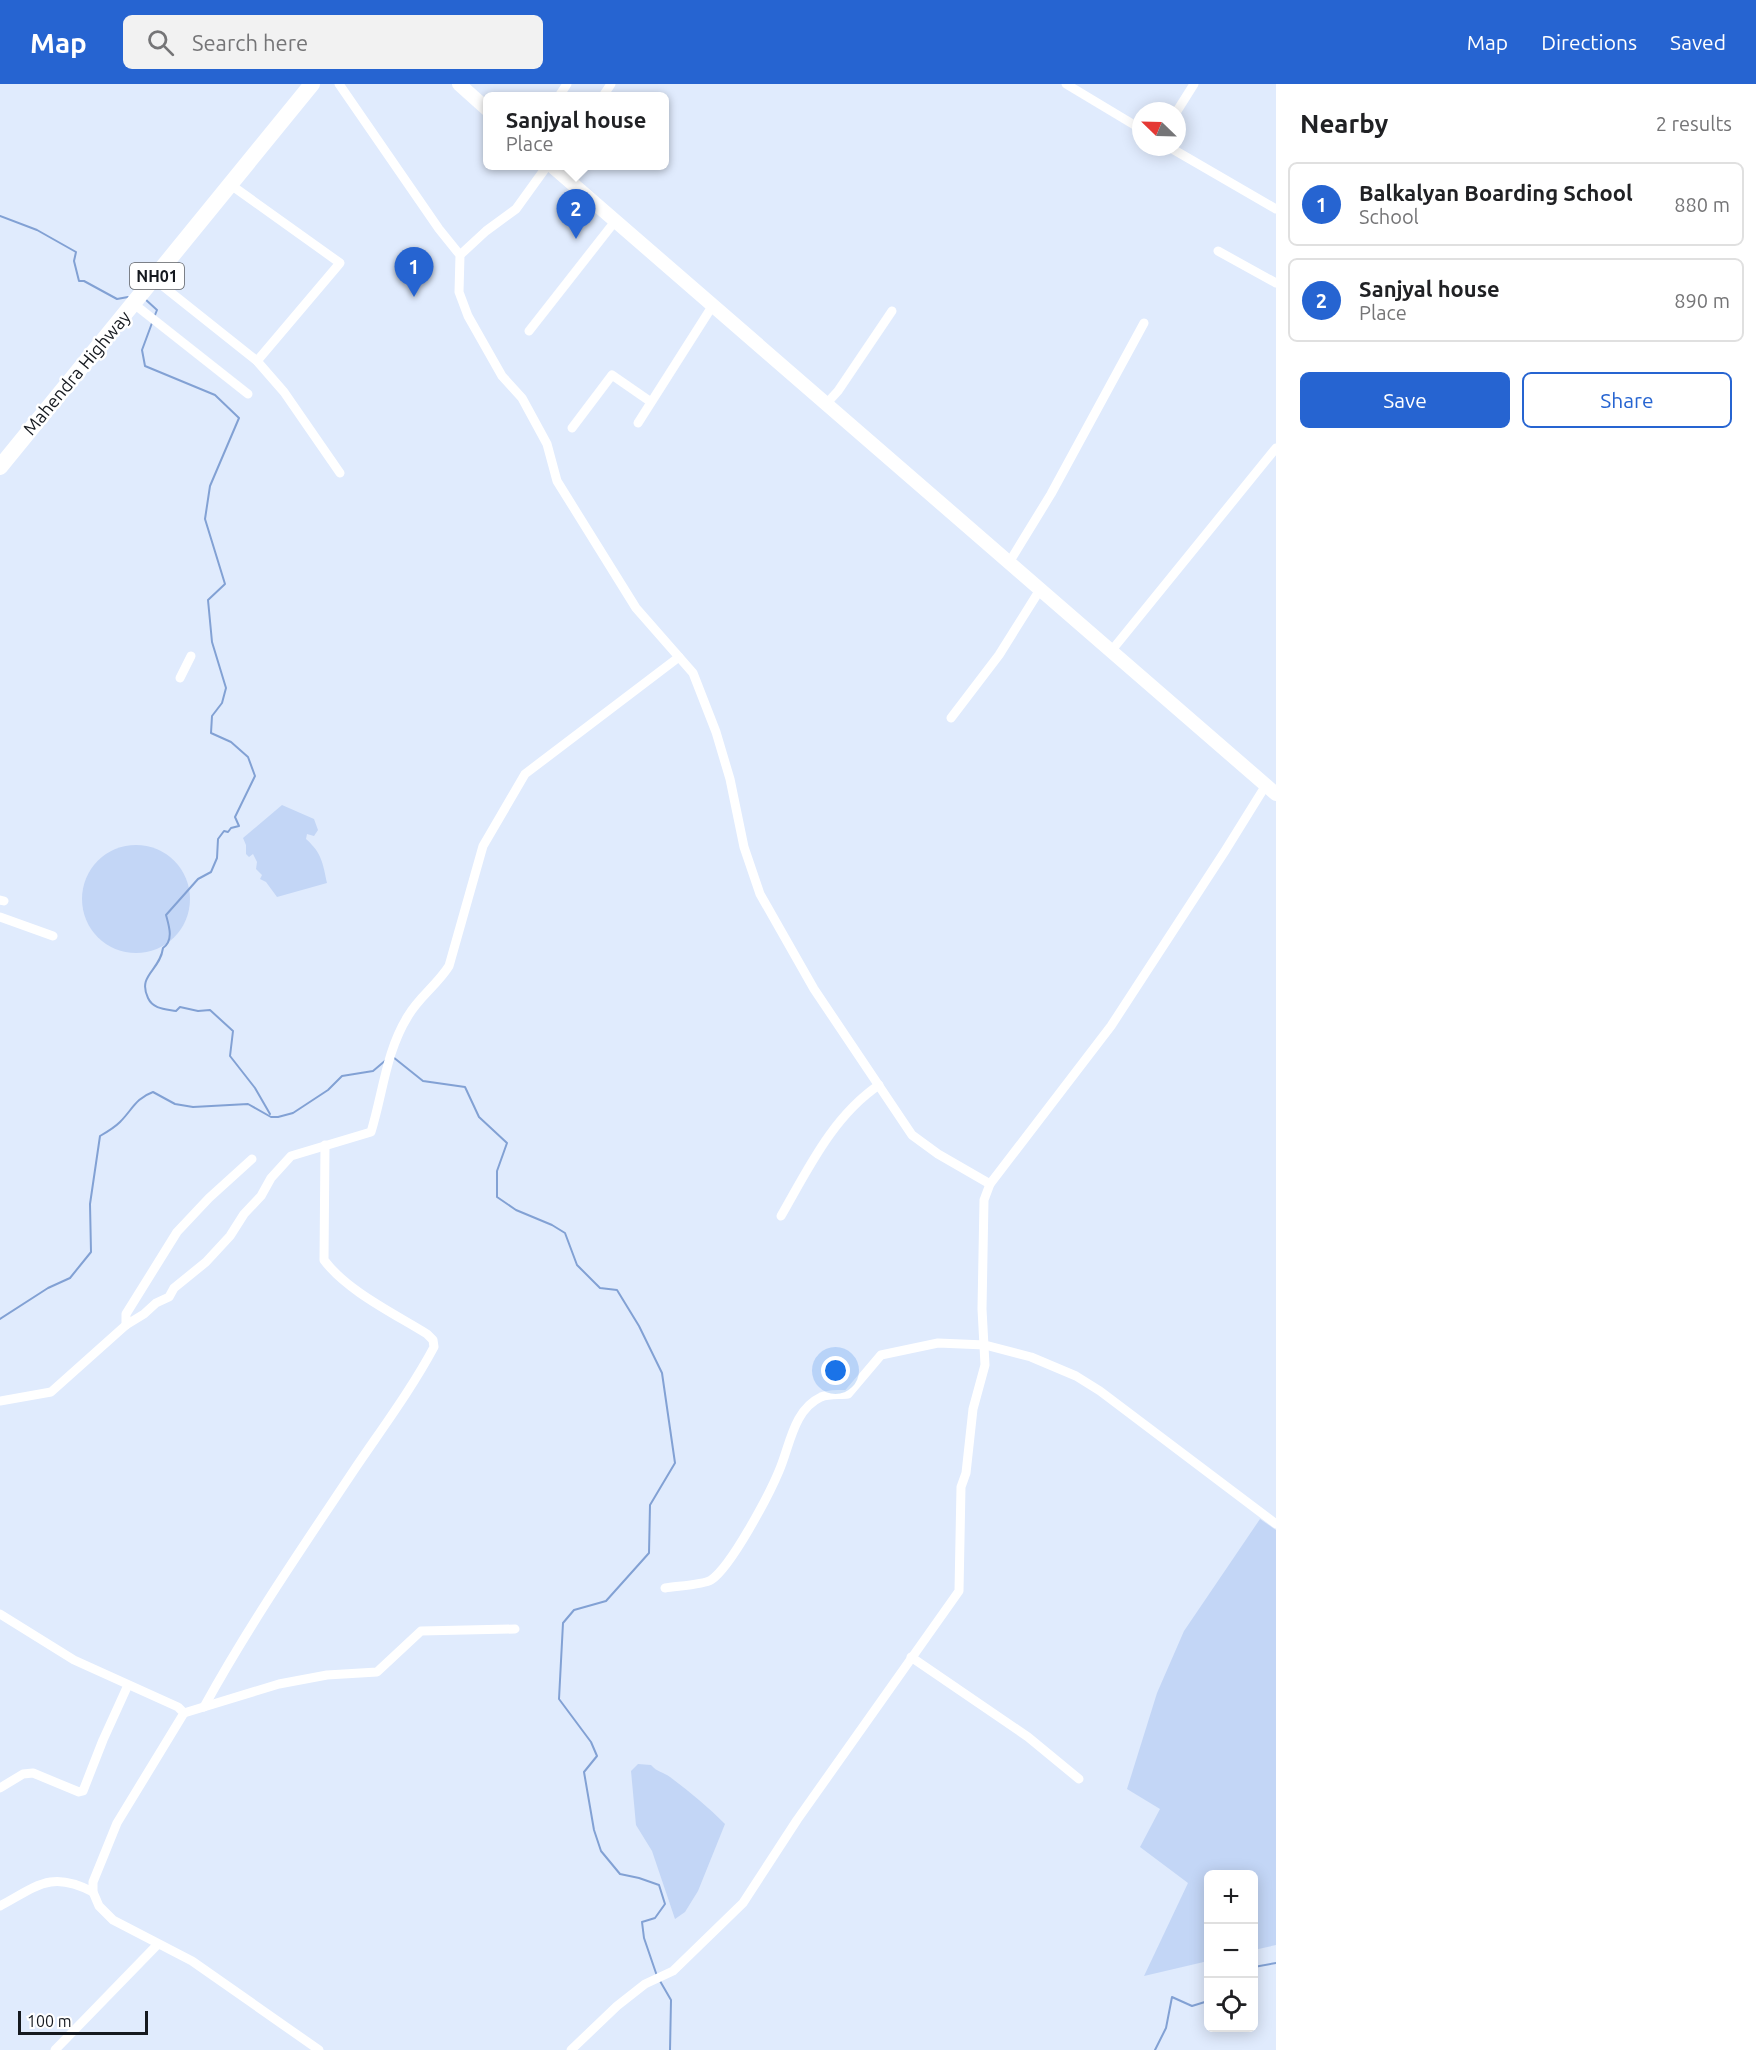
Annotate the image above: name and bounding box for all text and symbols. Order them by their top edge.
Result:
search box [123,15,543,69]
icon: search [144,26,177,59]
text: Map [30,27,87,58]
text: Search here [192,30,308,55]
text: Map [1467,30,1508,54]
text: Directions [1541,30,1637,54]
text: Saved [1670,30,1726,54]
popup [483,92,669,170]
north arrow [1132,102,1186,156]
text: Sanjyal house [506,107,646,132]
text: Nearby [1300,109,1388,138]
text: 2 results [1656,112,1732,135]
text: Place [506,132,553,155]
text: Balkalyan Boarding School [1359,180,1633,205]
pin: 2 [556,190,596,239]
text: 1 [1316,193,1327,216]
text: 880 m [1674,193,1730,216]
text: School [1359,205,1419,228]
pin: 1 [394,248,434,297]
road number: NH01 [130,263,184,289]
text: Sanjyal house [1359,276,1500,301]
text: 2 [1316,289,1327,312]
text: 890 m [1674,289,1730,312]
text: Place [1359,301,1407,324]
street label: Mahendra Highway [19,306,134,438]
button: Save [1300,372,1510,428]
button: Share [1522,372,1732,428]
your location [821,1356,850,1385]
map controls [1204,1870,1258,2032]
button: + [1204,1870,1258,1924]
button: − [1204,1924,1258,1978]
button: locate [1204,1978,1258,2032]
scale bar [18,2008,148,2036]
text: 100 m [27,2012,72,2030]

